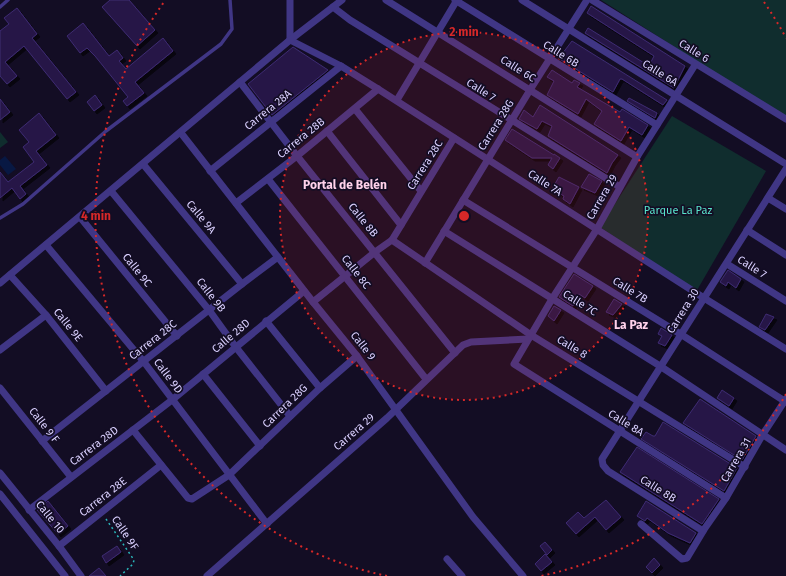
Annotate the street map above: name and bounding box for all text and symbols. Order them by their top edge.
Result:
text: 2 min [449,25,479,39]
street label: Calle 6 [677,37,712,65]
street label: Calle 6B [541,38,582,70]
street label: Calle 6C [498,53,538,85]
street label: Calle 6A [640,57,681,89]
street label: Calle 7 [464,76,498,104]
street label: Carrera 28A [242,87,295,133]
street label: Carrera 28G [475,97,517,153]
street label: Carrera 28B [275,115,328,161]
street label: Carrera 28C [404,138,446,192]
street label: Calle 7A [525,167,565,199]
street label: Carrera 29 [584,172,620,222]
district label: Portal de Belén [303,178,387,192]
street label: Calle 9A [183,198,219,237]
street label: Calle 8B [345,200,381,240]
park label: Parque La Paz [644,204,712,217]
text: 4 min [81,209,111,223]
centre of rings [457,209,471,223]
street label: Calle 9C [120,251,154,289]
street label: Calle 8C [339,252,373,292]
street label: Calle 7 [735,253,769,281]
street label: Calle 7B [610,274,650,306]
street label: Calle 9B [194,275,229,315]
street label: Carrera 30 [664,286,702,336]
street label: Calle 7C [560,287,600,319]
street label: Calle 9E [51,306,85,344]
street label: Calle 28D [209,316,253,356]
street label: Carrera 28C [127,317,179,363]
district label: La Paz [614,318,649,332]
street label: Calle 9 [348,329,378,363]
street label: Calle 8 [554,333,590,361]
street label: Calle 9D [151,356,185,396]
street label: Carrera 28G [260,381,310,431]
street label: Calle 9 F [26,405,62,446]
street label: Calle 8A [606,407,647,439]
street label: Carrera 29 [331,411,377,453]
street label: Carrera 28D [67,423,121,469]
street label: Carrera 31 [718,436,754,484]
street label: Calle 8B [638,473,679,505]
street label: Carrera 28E [77,474,129,519]
street label: Calle 10 [33,498,67,536]
street label: Calle 9F [109,513,141,553]

